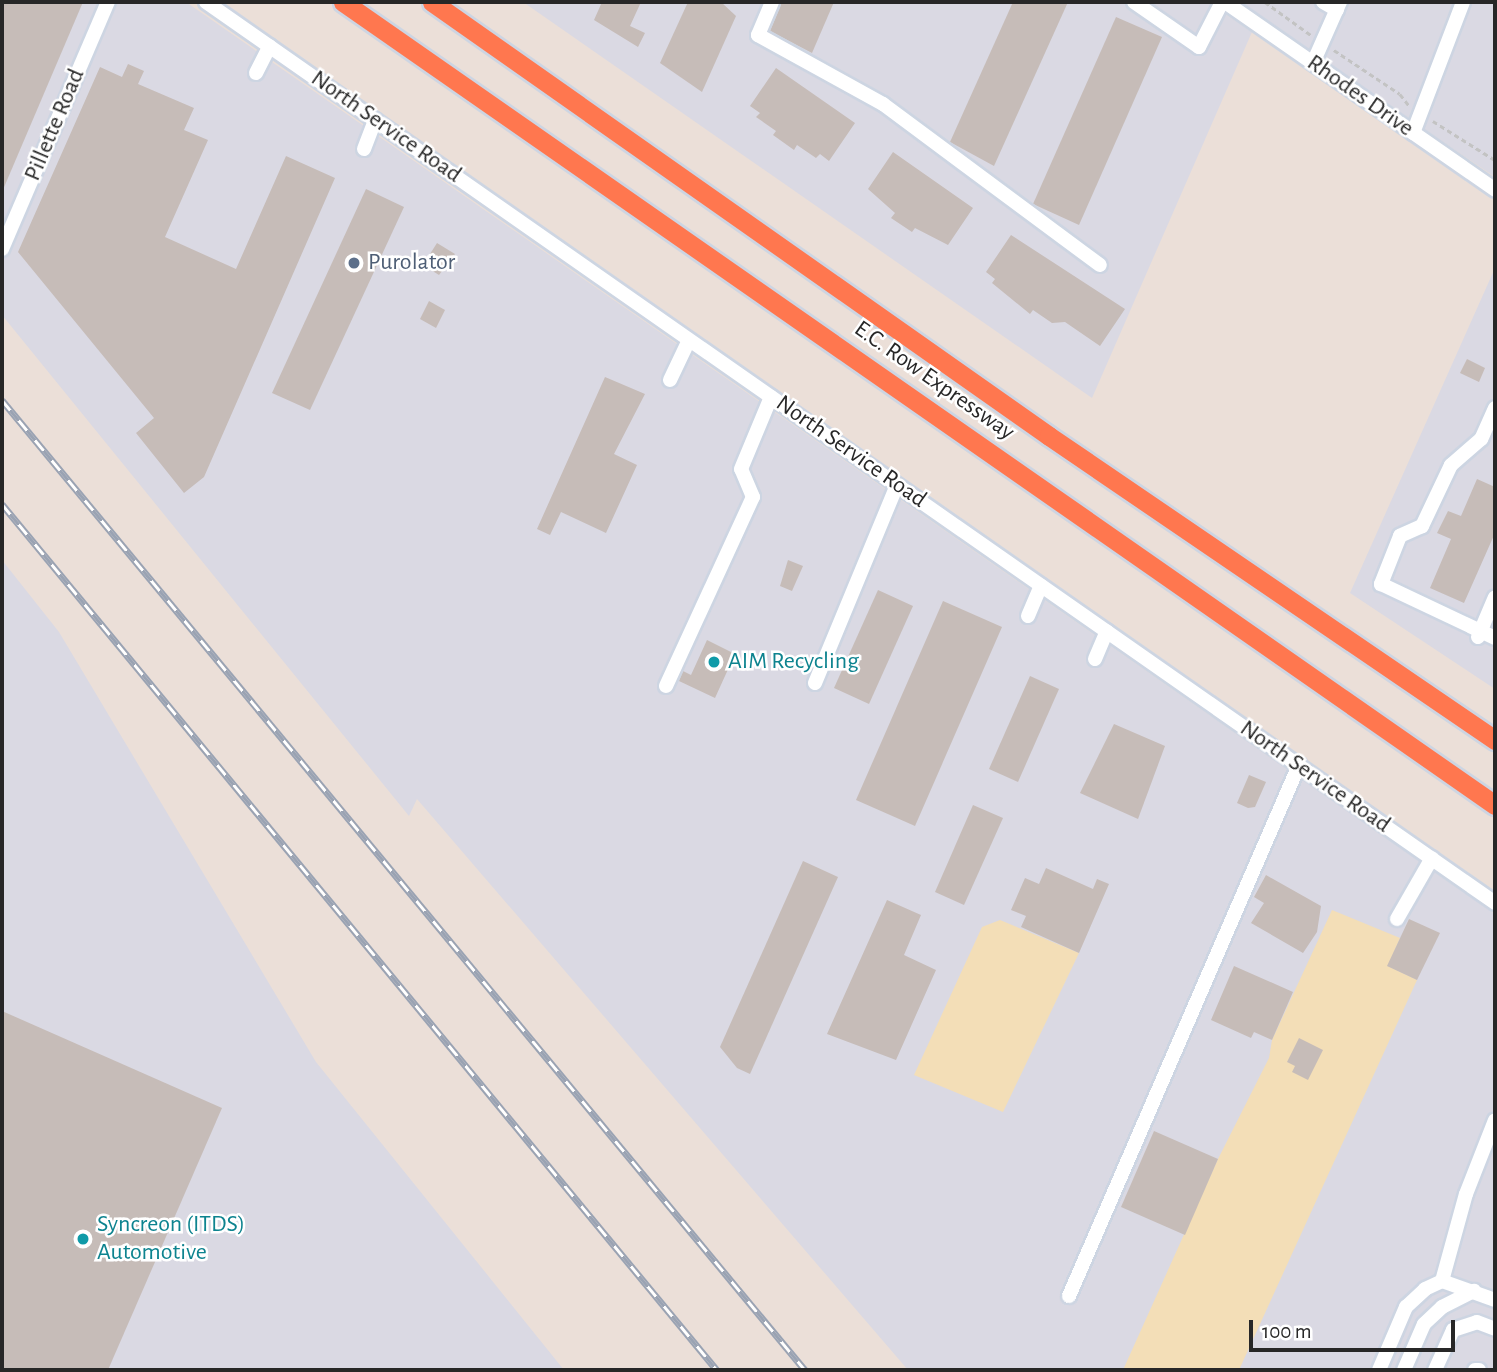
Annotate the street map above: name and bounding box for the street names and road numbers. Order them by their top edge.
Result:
street label: Rhodes Drive [1301,49,1419,143]
street label: North Service Road [305,64,467,190]
street label: Pillette Road [19,65,91,185]
street label: E.C. Row Expressway [848,315,1020,447]
street label: North Service Road [770,389,932,515]
street label: North Service Road [1234,714,1396,840]

